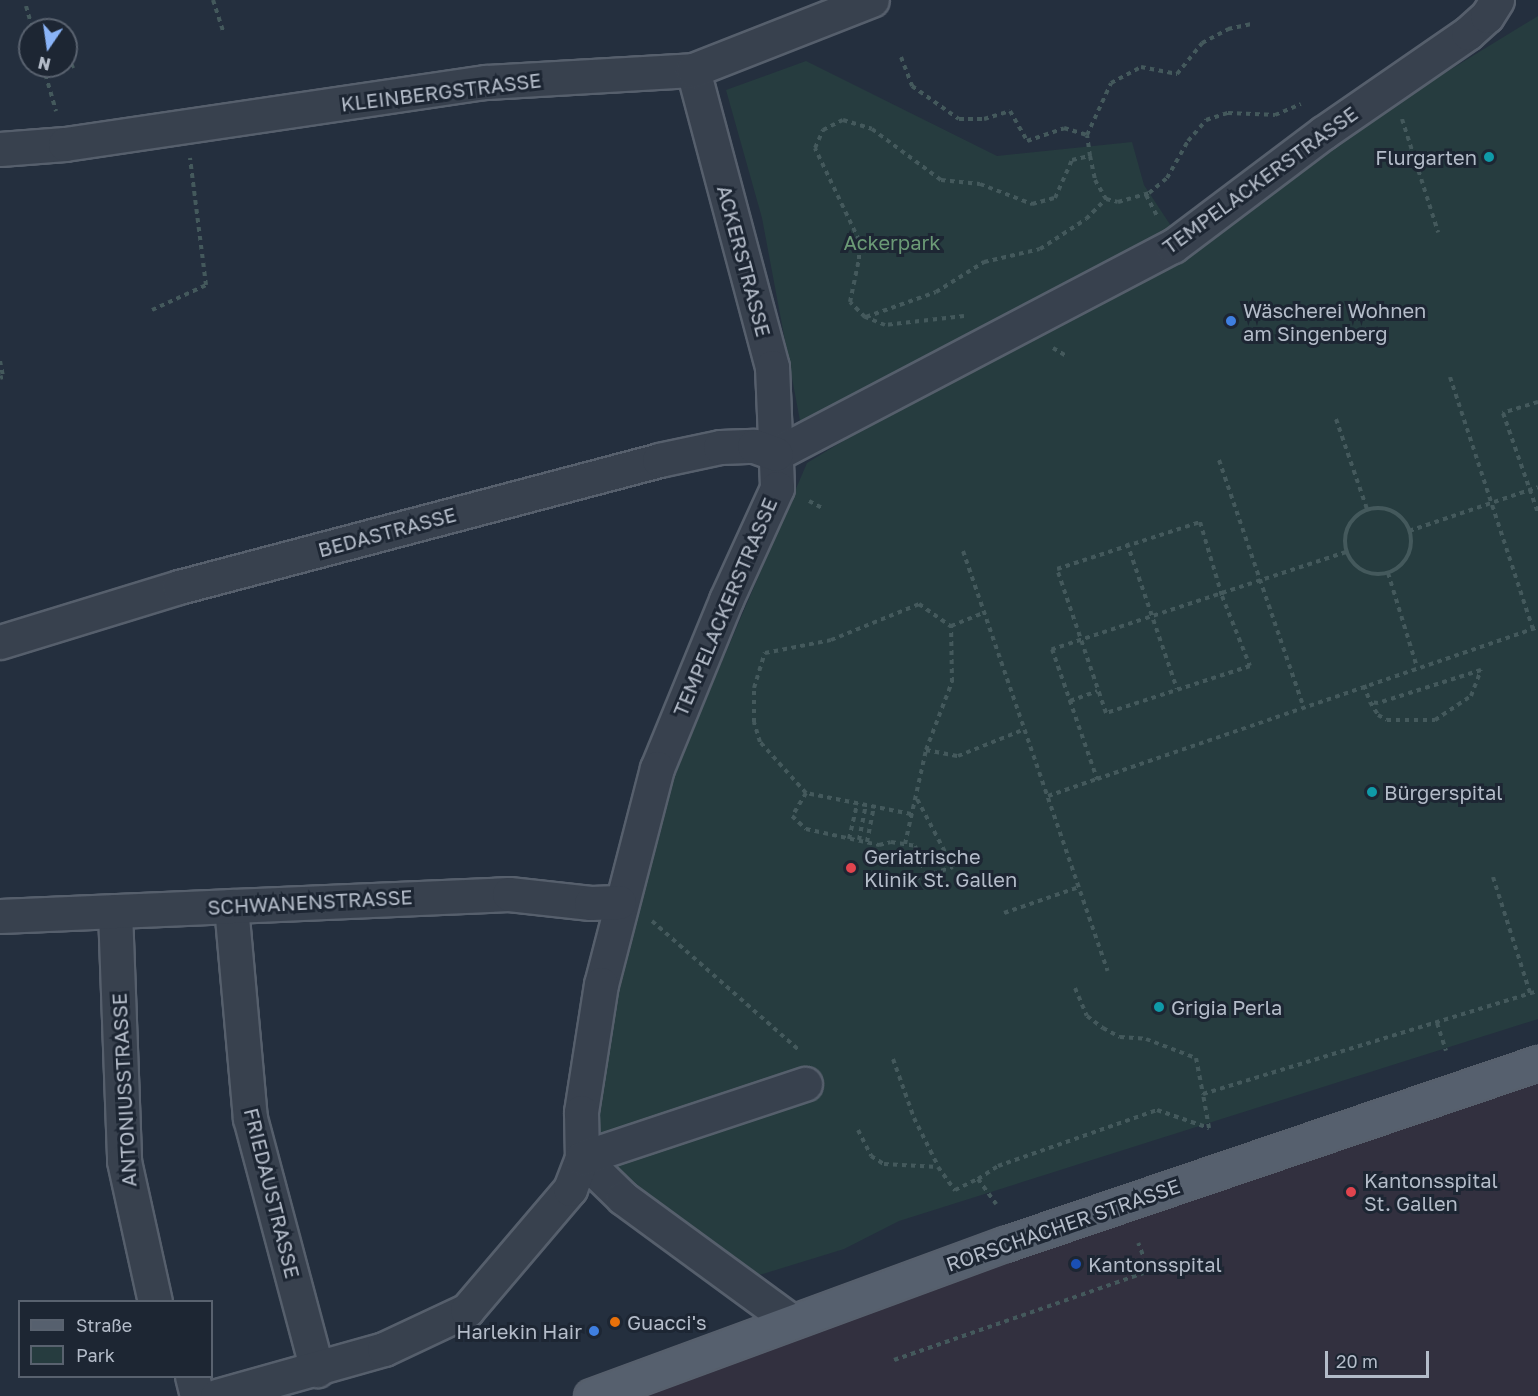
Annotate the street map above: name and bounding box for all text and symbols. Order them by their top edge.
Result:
north arrow [18,18,78,78]
text: N [36,52,53,75]
street label: KLEINBERGSTRASSE [339,68,543,116]
street label: TEMPELACKERSTRASSE [1158,101,1362,259]
place label: Flurgarten [1375,145,1477,169]
marker: Flurgarten [1482,150,1496,164]
street label: ACKERSTRASSE [712,183,776,339]
park label: Ackerpark [843,230,941,254]
place label: Wäscherei Wohnen am Singenberg [1243,298,1426,345]
marker: Wäscherei Wohnen am Singenberg [1224,314,1238,328]
street label: TEMPELACKERSTRASSE [668,494,782,720]
street label: BEDASTRASSE [315,502,459,562]
place label: Bürgerspital [1384,780,1503,804]
marker: Bürgerspital [1365,785,1379,799]
place label: Geriatrische Klinik St. Gallen [864,844,1017,891]
marker: Geriatrische Klinik St. Gallen [842,859,860,877]
street label: SCHWANENSTRASSE [207,885,413,919]
street label: ANTONIUSSTRASSE [107,993,141,1187]
place label: Grigia Perla [1171,995,1282,1019]
marker: Grigia Perla [1152,1000,1166,1014]
street label: FRIEDAUSTRASSE [239,1105,305,1281]
place label: Kantonsspital St. Gallen [1364,1168,1498,1215]
street label: RORSCHACHER STRASSE [943,1174,1183,1276]
marker: Kantonsspital St. Gallen [1342,1183,1360,1201]
place label: Kantonsspital [1088,1252,1222,1276]
marker: Kantonsspital [1069,1257,1083,1271]
legend [18,1300,213,1378]
place label: Guacci's [627,1310,707,1334]
text: Straße [76,1314,132,1336]
marker: Guacci's [608,1315,622,1329]
place label: Harlekin Hair [456,1319,582,1343]
marker: Harlekin Hair [587,1324,601,1338]
scale bar [1328,1339,1432,1377]
text: Park [76,1344,115,1366]
text: 20 m [1336,1350,1378,1372]

